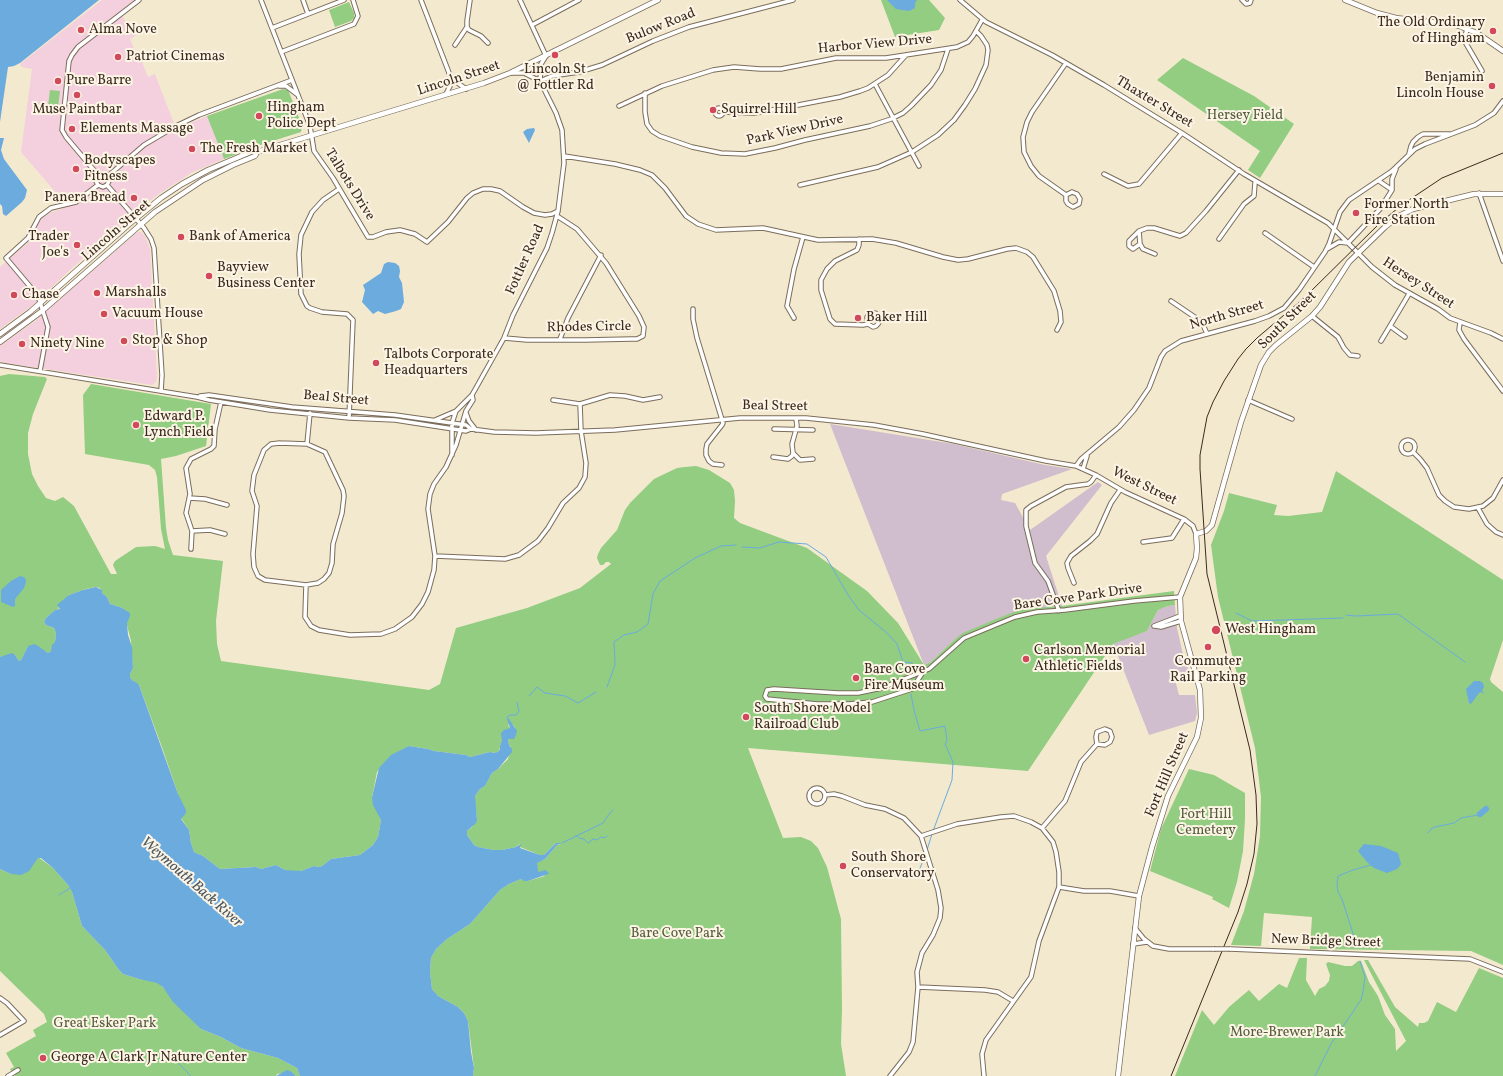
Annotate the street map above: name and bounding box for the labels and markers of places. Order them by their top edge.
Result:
place label: The Old Ordinary of Hingham [1377,15,1485,48]
place label: Alma Nove [89,22,157,38]
marker: Alma Nove [76,25,86,35]
marker: The Old Ordinary of Hingham [1488,26,1498,36]
place label: Patriot Cinemas [126,49,225,65]
marker: Lincoln St @ Fottler Rd [550,50,560,60]
marker: Patriot Cinemas [113,52,123,62]
place label: Lincoln St @ Fottler Rd [516,62,594,94]
place label: Benjamin Lincoln House [1396,70,1484,102]
place label: Pure Barre [66,73,131,89]
marker: Pure Barre [53,76,63,86]
marker: Benjamin Lincoln House [1487,81,1497,91]
marker: Muse Paintbar [72,90,82,100]
place label: Hingham Police Dept [267,100,336,132]
place label: Muse Paintbar [32,102,122,118]
place label: Squirrel Hill [721,102,797,118]
marker: Squirrel Hill [708,105,718,115]
marker: Hingham Police Dept [254,111,264,121]
place label: Elements Massage [80,121,193,137]
marker: Elements Massage [67,124,77,134]
place label: The Fresh Market [200,141,308,157]
marker: The Fresh Market [187,144,197,154]
place label: Bodyscapes Fitness [84,153,156,186]
marker: Bodyscapes Fitness [71,164,81,174]
place label: Panera Bread [44,190,126,206]
marker: Panera Bread [129,193,139,203]
place label: Former North Fire Station [1364,197,1449,230]
marker: Former North Fire Station [1351,208,1361,218]
place label: Trader Joe's [28,229,69,262]
place label: Bank of America [189,229,291,245]
marker: Bank of America [176,232,186,242]
marker: Trader Joe's [72,240,82,250]
place label: Bayview Business Center [217,260,315,292]
marker: Bayview Business Center [204,271,214,281]
place label: Marshalls [105,285,167,301]
place label: Chase [22,287,59,303]
marker: Marshalls [92,288,102,298]
marker: Chase [9,290,19,300]
place label: Vacuum House [112,306,203,322]
marker: Vacuum House [99,309,109,319]
place label: Baker Hill [866,310,928,326]
marker: Baker Hill [853,313,863,323]
place label: Stop & Shop [132,333,208,349]
place label: Ninety Nine [30,336,104,352]
marker: Stop & Shop [119,336,129,346]
marker: Ninety Nine [17,339,27,349]
place label: Talbots Corporate Headquarters [384,347,493,380]
marker: Talbots Corporate Headquarters [371,358,381,368]
place label: Edward P. Lynch Field [144,409,214,442]
marker: Edward P. Lynch Field [131,420,141,430]
place label: West Hingham [1225,622,1316,638]
marker: West Hingham [1210,624,1222,636]
marker: Commuter Rail Parking [1203,642,1213,652]
place label: Carlson Memorial Athletic Fields [1034,643,1145,676]
marker: Carlson Memorial Athletic Fields [1021,654,1031,664]
place label: Commuter Rail Parking [1170,654,1246,686]
place label: Bare Cove Fire Museum [864,662,945,694]
marker: Bare Cove Fire Museum [851,673,861,683]
place label: South Shore Model Railroad Club [754,701,871,734]
marker: South Shore Model Railroad Club [741,712,751,722]
place label: South Shore Conservatory [851,850,934,882]
marker: South Shore Conservatory [838,861,848,871]
place label: George A Clark Jr Nature Center [51,1050,247,1066]
marker: George A Clark Jr Nature Center [38,1053,48,1063]

